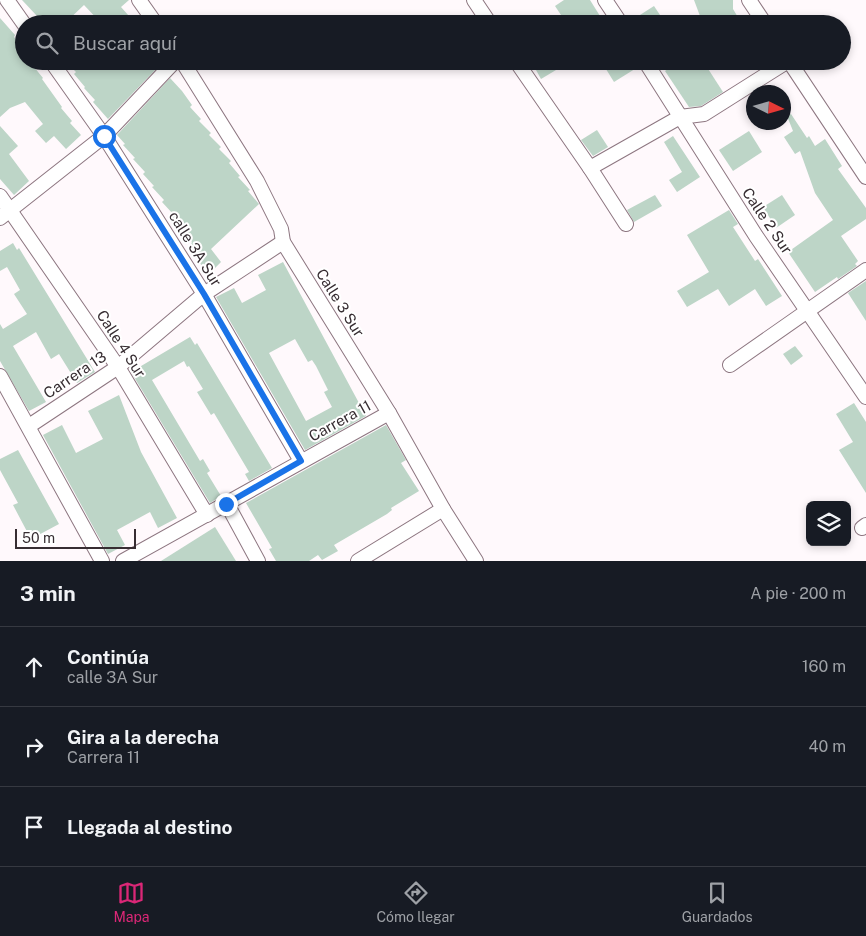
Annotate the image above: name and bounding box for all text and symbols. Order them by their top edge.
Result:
search box [15,15,851,70]
icon: search [33,29,61,57]
text: Buscar aquí [73,32,177,54]
north arrow [746,85,791,130]
route start [93,125,116,148]
street label: Calle 2 Sur [739,184,796,257]
street label: calle 3A Sur [166,208,225,290]
street label: Calle 3 Sur [313,266,368,340]
street label: Calle 4 Sur [93,307,150,381]
street label: Carrera 13 [40,347,109,402]
street label: Carrera 11 [306,397,374,445]
route end [215,493,238,516]
map controls [806,501,851,546]
button: layers [806,501,851,546]
scale bar [15,526,136,549]
text: 50 m [22,530,55,546]
text: 3 min [20,581,76,606]
text: A pie · 200 m [750,584,846,603]
text: Continúa [67,646,149,668]
icon: ahead [20,653,48,681]
text: 160 m [802,657,846,676]
text: calle 3A Sur [67,668,158,687]
text: Gira a la derecha [67,726,219,748]
icon: right [20,733,48,761]
text: 40 m [808,737,846,756]
text: Carrera 11 [67,748,140,767]
icon: arrive [20,813,48,841]
text: Llegada al destino [67,816,232,838]
tab: Mapa [113,879,150,925]
tab: Cómo llegar [376,879,455,925]
tab: Guardados [682,879,753,925]

